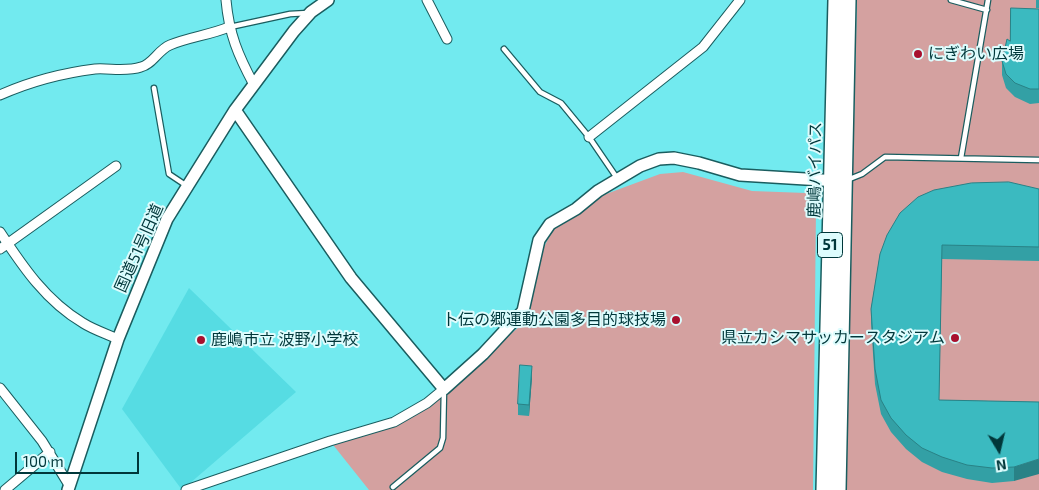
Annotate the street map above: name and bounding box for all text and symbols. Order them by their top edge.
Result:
place label: にぎわい広場 [928,44,1024,64]
marker: にぎわい広場 [912,48,924,60]
street label: 鹿嶋バイパス [805,122,825,218]
street label: 国道51号旧道 [111,201,167,295]
road number: 51 [818,232,842,258]
place label: 卜伝の郷運動公園多目的球技場 [442,310,666,330]
marker: 卜伝の郷運動公園多目的球技場 [670,314,682,326]
place label: 県立カシマサッカースタジアム [721,328,945,348]
place label: 鹿嶋市立 波野小学校 [211,330,359,350]
marker: 県立カシマサッカースタジアム [949,332,961,344]
marker: 鹿嶋市立 波野小学校 [195,334,207,346]
north arrow [974,425,1024,475]
scale bar [18,442,141,474]
text: 100 m [23,452,64,470]
text: N [995,456,1008,474]

